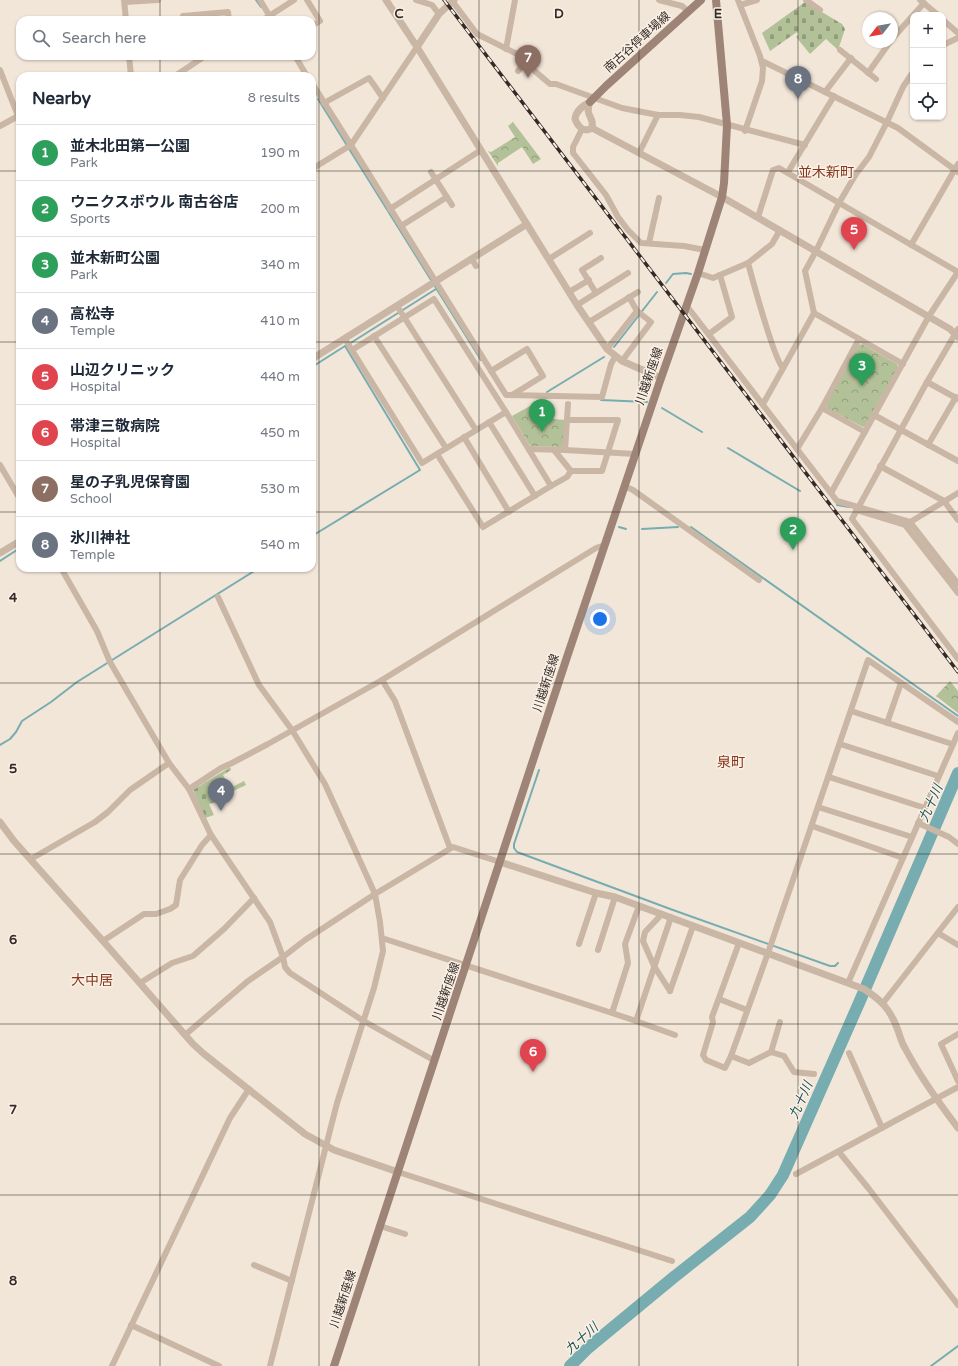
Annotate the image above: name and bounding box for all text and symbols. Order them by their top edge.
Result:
text: C [394,6,404,22]
text: D [554,6,564,22]
text: E [714,6,722,22]
street label: 南古谷停車場線 [601,9,673,75]
north arrow [862,12,898,48]
map controls [910,12,946,120]
button: + [910,12,946,48]
search box [16,16,316,60]
icon: search [30,27,52,49]
text: Search here [62,29,146,47]
pin: 7 [515,45,541,78]
button: − [910,48,946,84]
pin: 8 [785,66,811,99]
button: locate [910,84,946,120]
text: Nearby [32,88,91,109]
text: 8 results [248,90,300,106]
text: 並木北田第一公園 [70,137,190,155]
text: 1 [41,145,49,161]
text: 190 m [260,145,300,161]
text: Park [70,155,98,171]
district label: 並木新町 [798,164,854,181]
text: ウニクスボウル 南古谷店 [70,193,238,211]
text: 2 [41,201,49,217]
text: 200 m [260,201,300,217]
text: Sports [70,211,110,227]
pin: 5 [841,217,867,250]
text: 並木新町公園 [70,249,160,267]
text: 3 [41,257,49,273]
text: 340 m [260,257,300,273]
text: Park [70,267,98,283]
text: 高松寺 [70,305,115,323]
text: 4 [41,313,49,329]
text: 410 m [260,313,300,329]
text: Temple [70,323,115,339]
street label: 川越新座線 [633,345,665,407]
pin: 3 [849,353,875,386]
text: 山辺クリニック [70,361,175,379]
text: 5 [41,369,49,385]
text: 440 m [260,369,300,385]
text: Hospital [70,379,121,395]
pin: 1 [529,399,555,432]
text: 帯津三敬病院 [70,417,160,435]
text: 6 [41,425,49,441]
text: 450 m [260,425,300,441]
text: Hospital [70,435,121,451]
text: 星の子乳児保育園 [70,473,190,491]
text: 7 [41,481,49,497]
text: 530 m [260,481,300,497]
text: School [70,491,112,507]
pin: 2 [780,517,806,550]
text: 氷川神社 [70,529,130,547]
text: 8 [41,537,49,553]
text: 540 m [260,537,300,553]
text: Temple [70,547,115,563]
text: 4 [9,590,18,606]
your location [590,609,610,629]
street label: 川越新座線 [530,652,562,714]
district label: 泉町 [717,754,745,771]
text: 5 [9,761,17,777]
pin: 4 [208,778,234,811]
water label: 九十川 [916,781,947,824]
text: 6 [9,932,17,948]
street label: 川越新座線 [430,960,462,1022]
district label: 大中居 [71,972,113,989]
pin: 6 [520,1039,546,1072]
water label: 九十川 [786,1078,817,1121]
text: 7 [9,1102,17,1118]
street label: 川越新座線 [327,1268,359,1330]
text: 8 [9,1273,17,1289]
water label: 九十川 [562,1318,603,1358]

